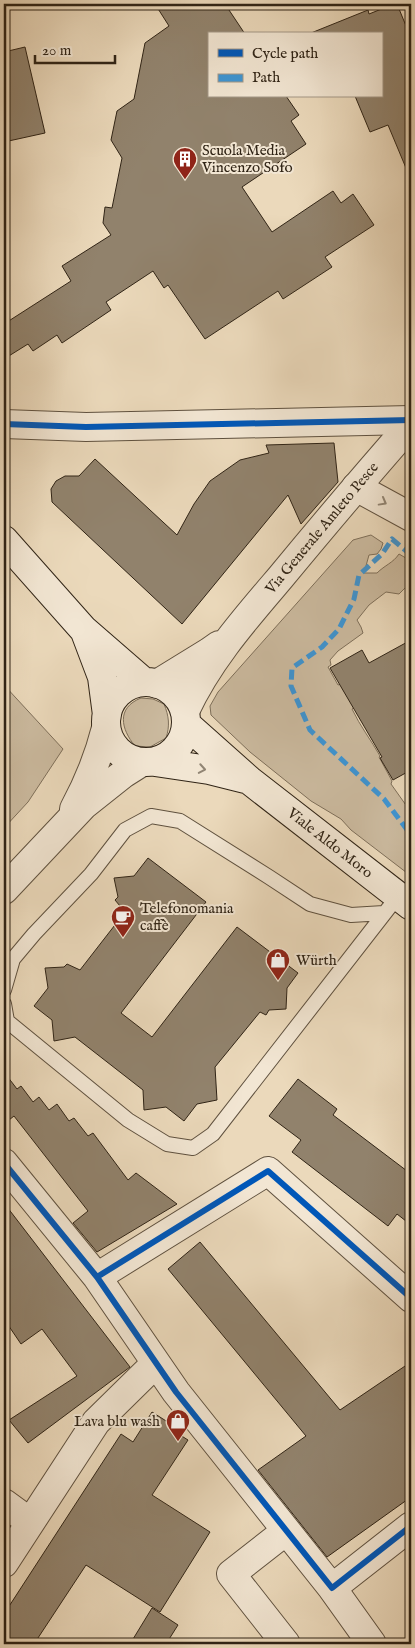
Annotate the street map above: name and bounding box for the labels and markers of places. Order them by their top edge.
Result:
place label: Scuola Media Vincenzo Sofo [201,141,293,177]
building icon: Scuola Media Vincenzo Sofo [172,146,198,180]
place label: Telefonomania caffè [140,899,234,935]
cafe icon: Telefonomania caffè [110,904,136,938]
shop icon: Würth [265,947,291,981]
place label: Würth [296,951,337,970]
shop icon: Lava blu wash [165,1408,191,1442]
place label: Lava blu wash [74,1412,160,1431]

